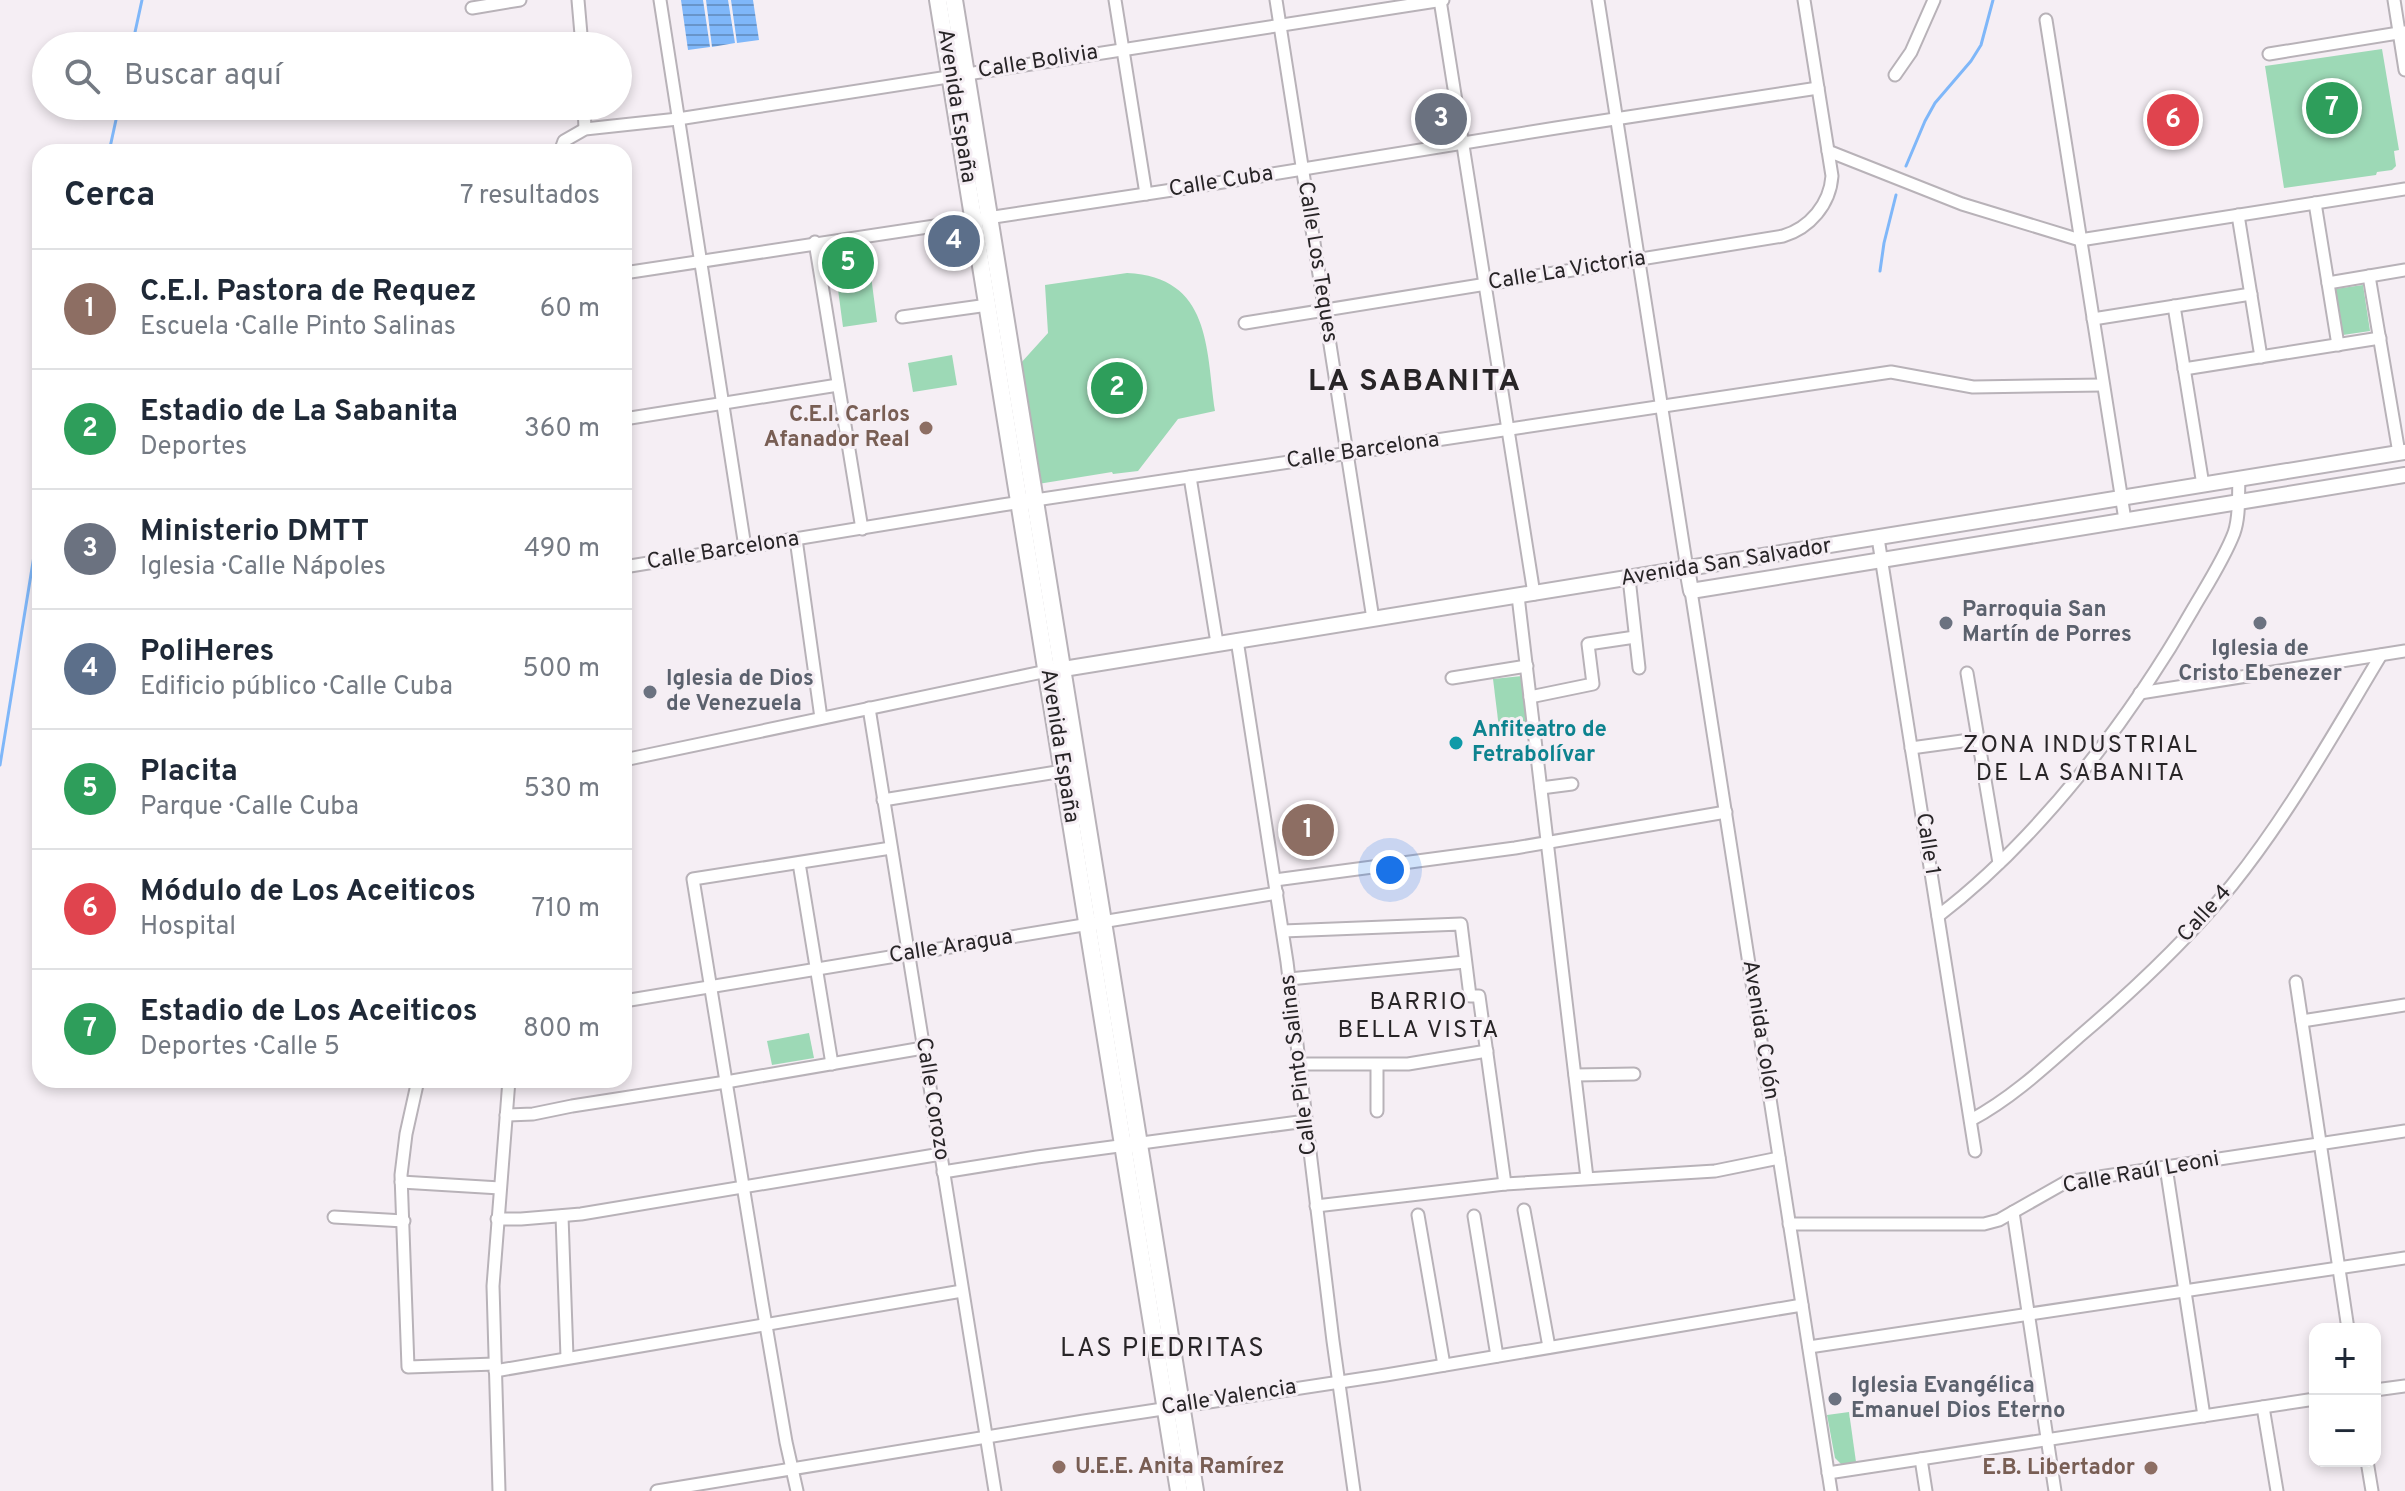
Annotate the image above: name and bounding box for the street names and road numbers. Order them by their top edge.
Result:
street label: Avenida España [930,27,982,185]
street label: Calle Bolivia [976,39,1100,85]
street label: Calle Cuba [1167,160,1275,204]
street label: Calle Los Teques [1291,179,1343,345]
street label: Calle La Victoria [1486,245,1648,297]
street label: Calle Barcelona [1285,427,1441,475]
street label: Calle Barcelona [645,526,801,576]
street label: Avenida San Salvador [1619,533,1834,593]
street label: Avenida España [1033,667,1085,825]
street label: Calle 1 [1909,811,1945,877]
street label: Calle 4 [2172,880,2238,948]
street label: Calle Aragua [887,924,1015,970]
street label: Avenida Colón [1736,958,1784,1102]
street label: Calle Pinto Salinas [1275,973,1323,1157]
street label: Calle Corozo [909,1036,955,1162]
street label: Calle Raúl Leoni [2061,1146,2221,1200]
street label: Calle Valencia [1159,1374,1299,1422]

